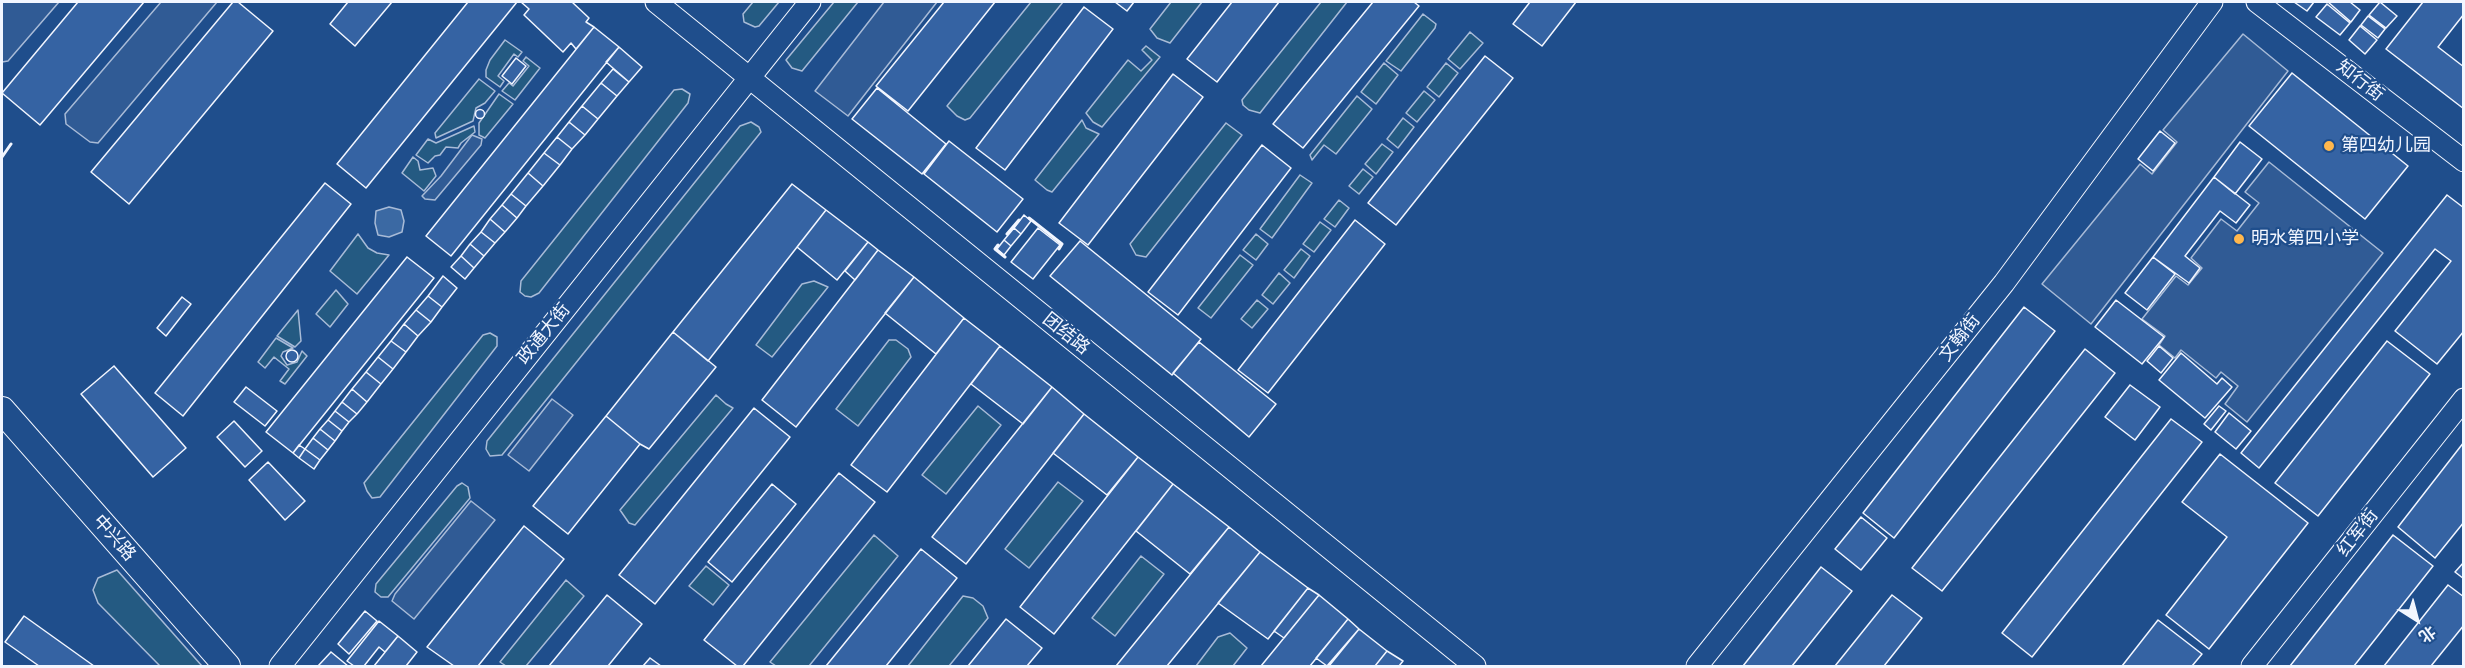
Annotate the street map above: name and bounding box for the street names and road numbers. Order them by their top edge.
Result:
street label: 知行街 [2332,56,2388,106]
street label: 政通大街 [513,299,575,369]
street label: 团结路 [1038,309,1094,359]
street label: 文翰街 [1935,310,1985,366]
street label: 红军街 [2333,505,2383,561]
street label: 中兴路 [88,511,140,565]

